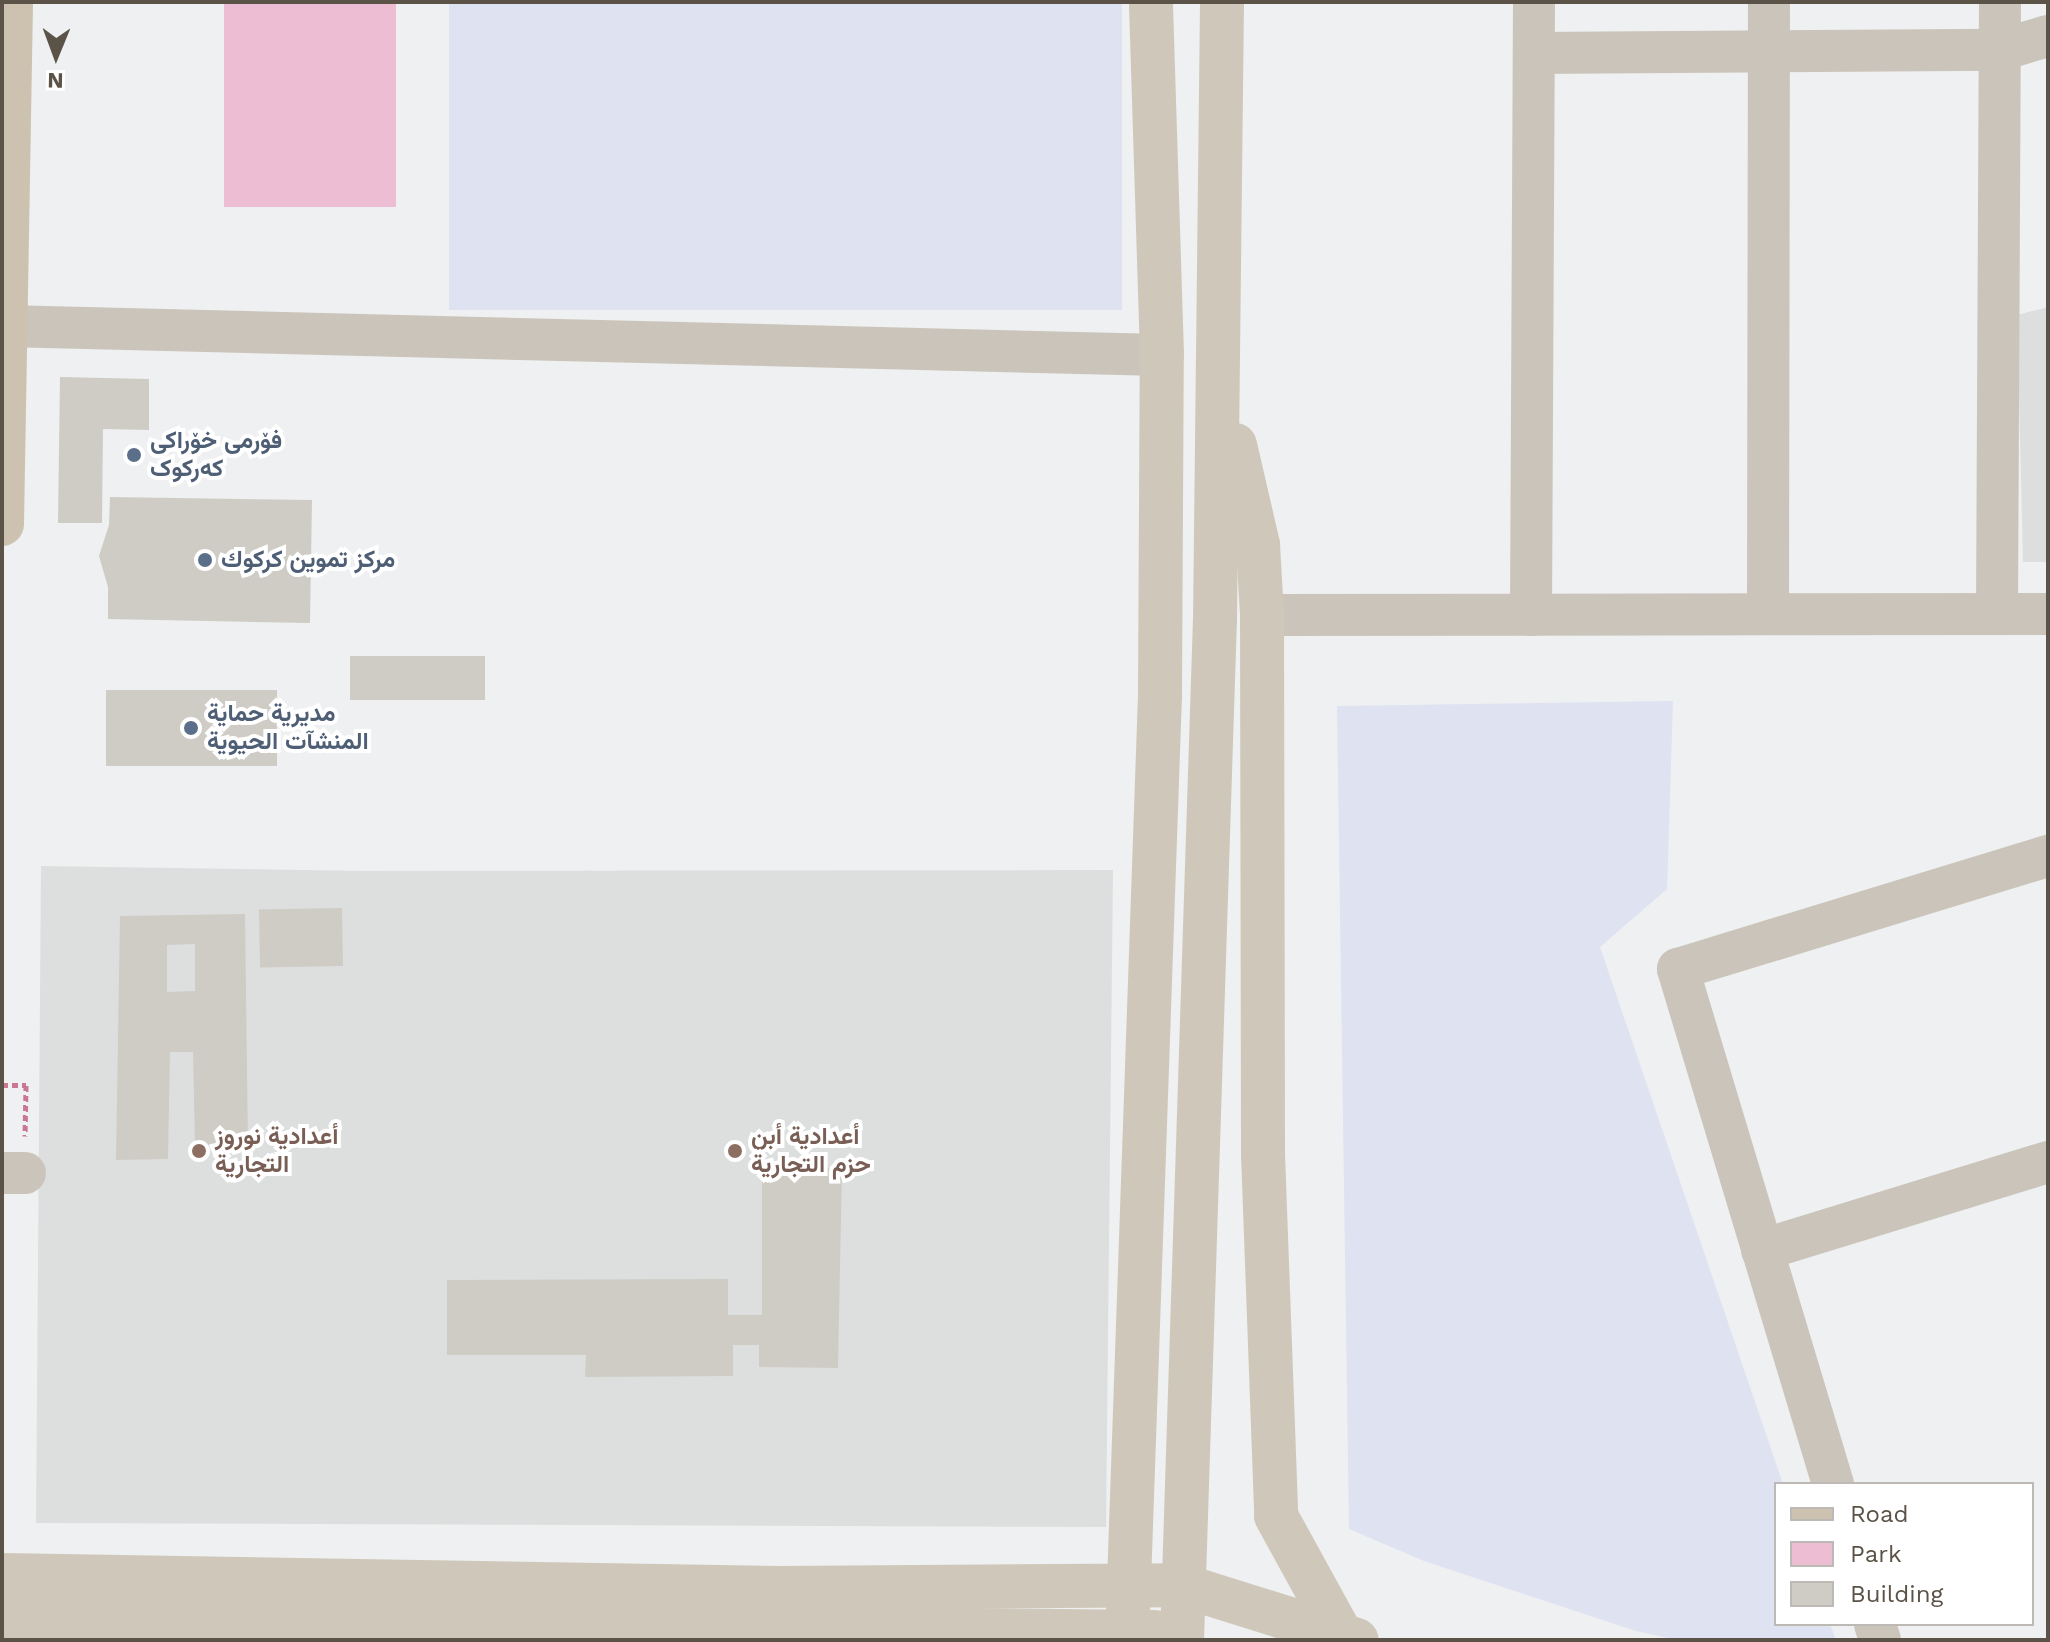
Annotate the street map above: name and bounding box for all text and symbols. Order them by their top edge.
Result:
north arrow [16,16,96,96]
text: N [47,68,64,93]
place label: فۆرمی خۆراکی کەرکوک [150,427,282,483]
marker: فۆرمی خۆراکی کەرکوک [125,446,143,464]
place label: مركز تموين كركوك [221,546,395,574]
marker: مركز تموين كركوك [196,551,214,569]
place label: مديرية حماية المنشآت الحيوية [207,700,369,756]
marker: مديرية حماية المنشآت الحيوية [182,719,200,737]
place label: أعدادية نوروز التجارية [215,1123,339,1179]
place label: أعدادية أبن حزم التجارية [751,1123,871,1179]
marker: أعدادية نوروز التجارية [190,1142,208,1160]
marker: أعدادية أبن حزم التجارية [726,1142,744,1160]
legend [1774,1482,2034,1626]
text: Road [1850,1500,1909,1528]
text: Park [1850,1540,1902,1568]
text: Building [1850,1580,1943,1608]

